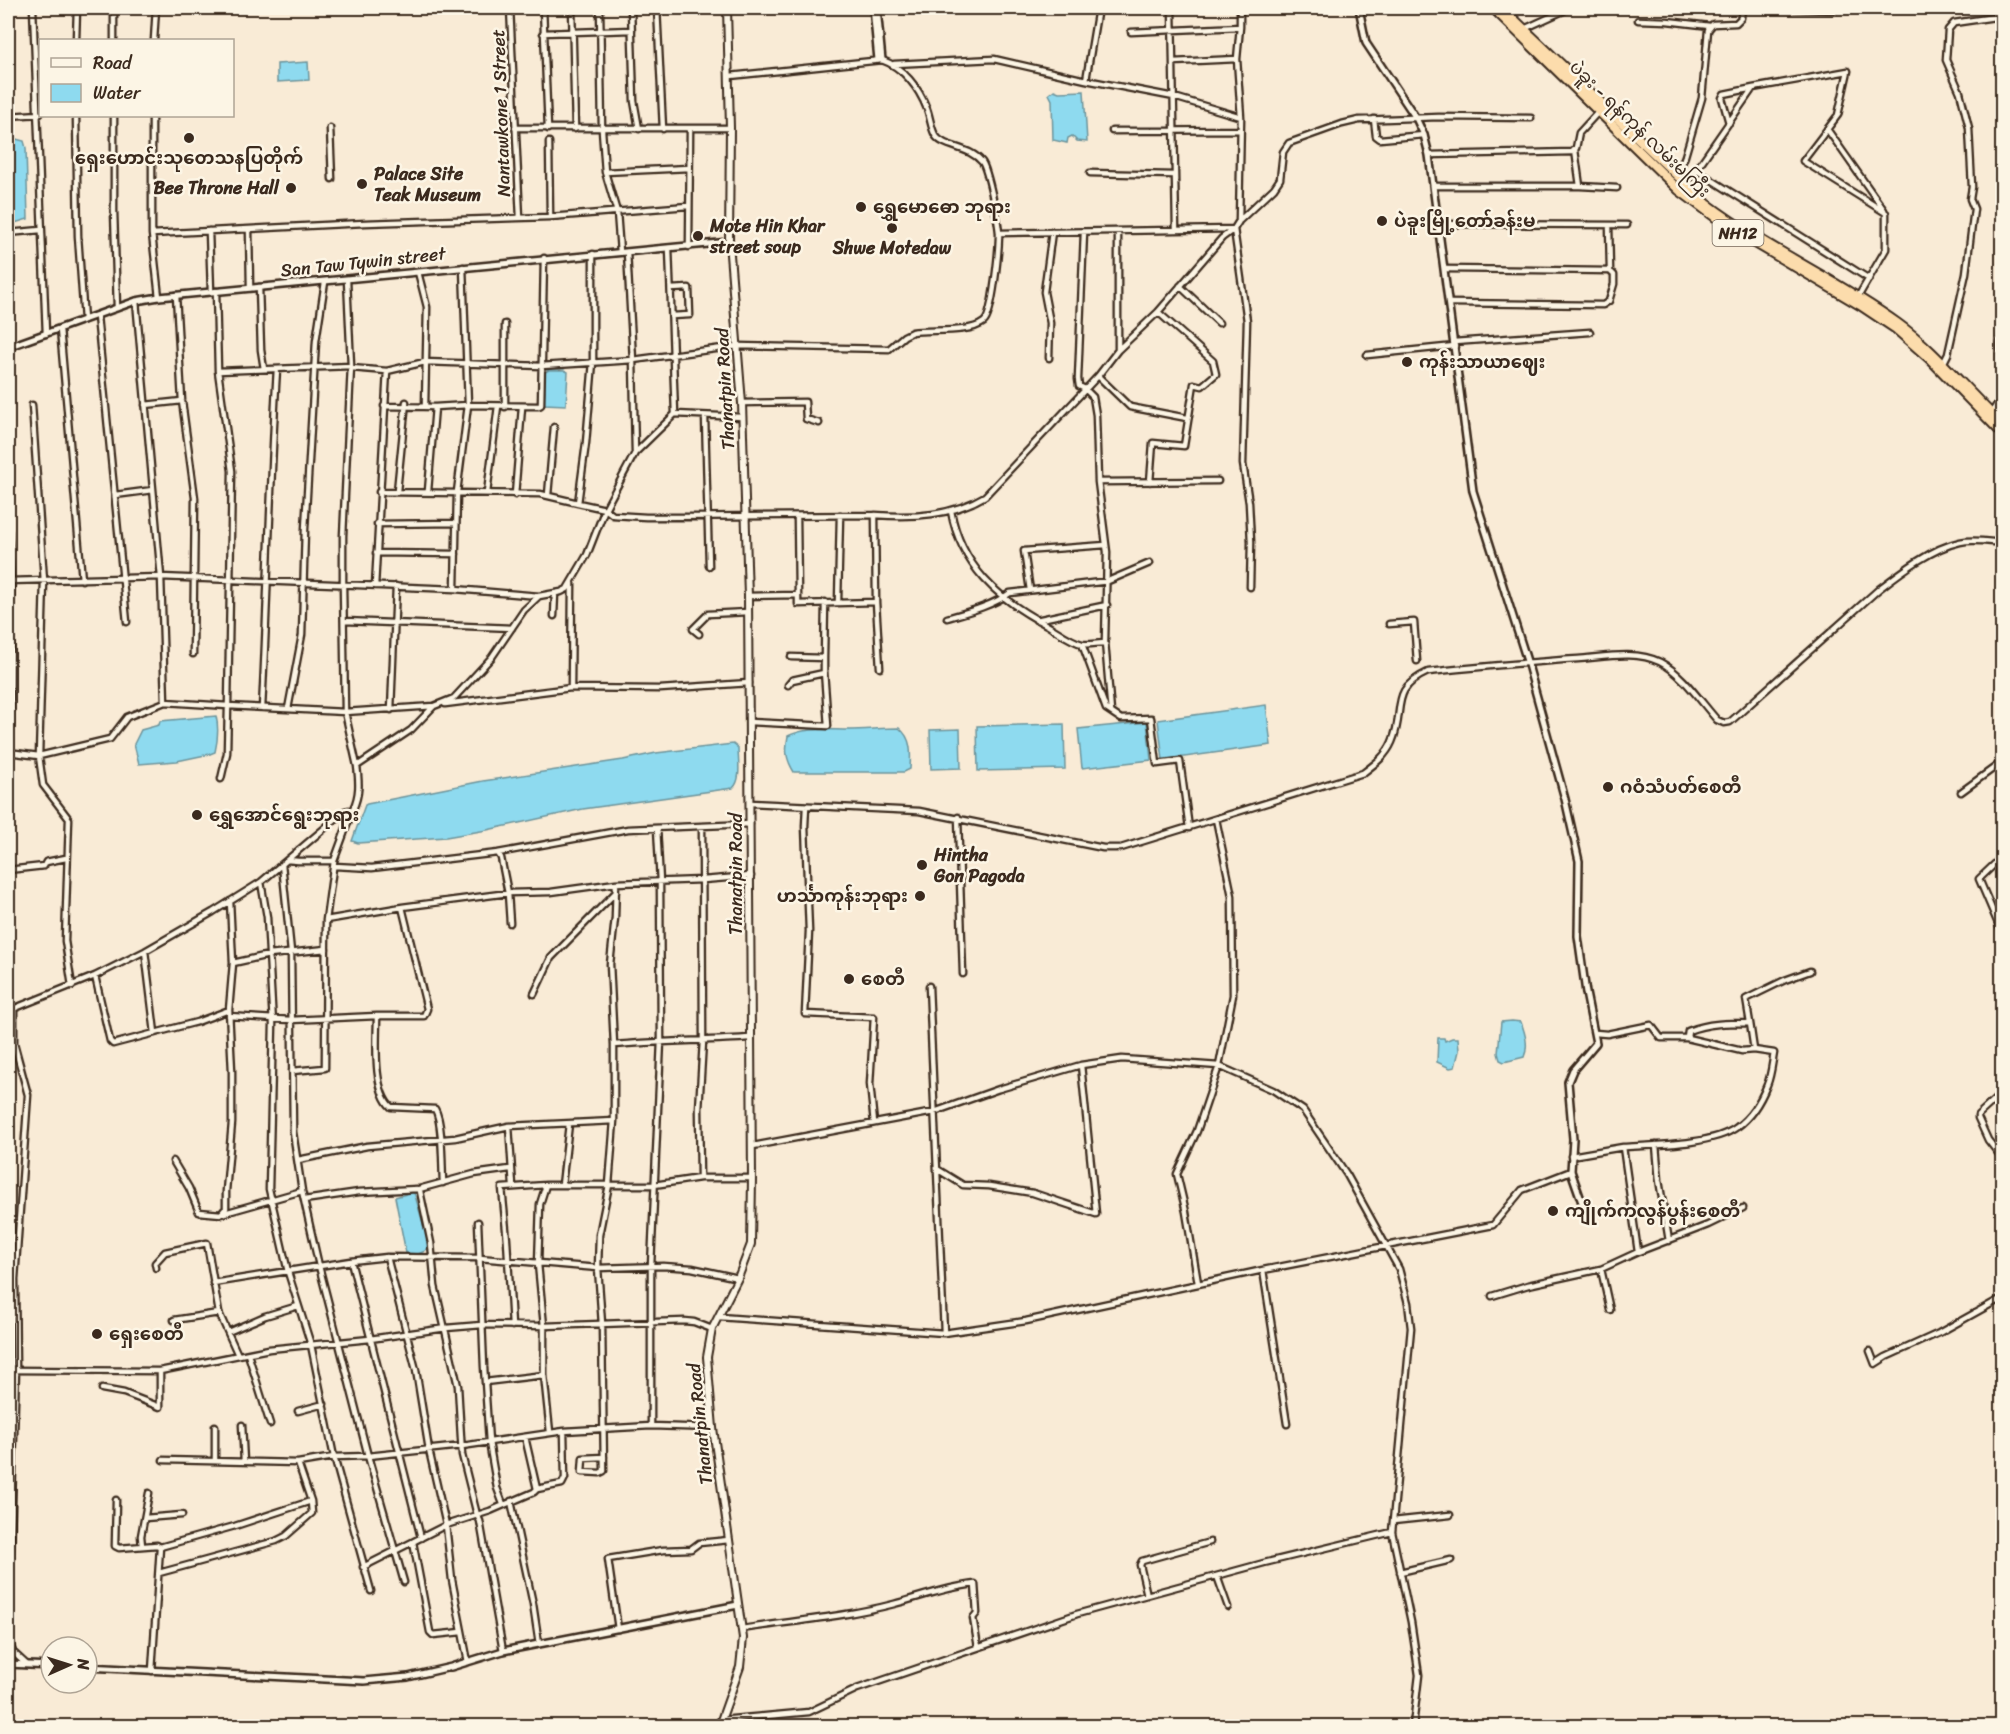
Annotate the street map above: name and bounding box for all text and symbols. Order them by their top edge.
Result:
street label: Nantawkone 1 Street [482,29,520,197]
legend [39,39,234,117]
text: Road [93,47,133,79]
street label: ပဲခူး - ရန်ကုန် လမ်းမကြီး [1561,52,1719,206]
text: Water [93,77,142,109]
marker: ရှေးဟောင်းသုတေသနပြတိုက် [182,131,196,145]
place label: ရှေးဟောင်းသုတေသနပြတိုက် [75,142,303,174]
place label: Palace Site Teak Museum [374,158,481,211]
place label: Bee Throne Hall [153,172,280,204]
marker: Palace Site Teak Museum [355,177,369,191]
marker: Bee Throne Hall [284,181,298,195]
place label: ရွှေမောဓော ဘုရား [873,191,1011,223]
marker: ရွှေမောဓော ဘုရား [854,200,868,214]
place label: ပဲခူးမြို့တော်ခန်းမ [1394,205,1535,237]
place label: Mote Hin Khar street soup [709,210,826,263]
marker: ပဲခူးမြို့တော်ခန်းမ [1375,214,1389,228]
road number: NH12 [1712,220,1764,246]
marker: Shwe Motedaw [885,221,899,235]
marker: Mote Hin Khar street soup [691,229,705,243]
place label: Shwe Motedaw [832,232,952,264]
street label: San Taw Tywin street [279,237,448,287]
street label: Thanatpin Road [706,326,744,451]
place label: ကုန်းသာယာဈေး [1419,346,1545,378]
marker: ကုန်းသာယာဈေး [1400,355,1414,369]
place label: ဂဝံသံပတ်စေတီ [1620,771,1741,803]
marker: ဂဝံသံပတ်စေတီ [1601,780,1615,794]
place label: ရွှေအောင်ရွေးဘုရား [209,799,359,831]
marker: ရွှေအောင်ရွေးဘုရား [190,808,204,822]
street label: Thanatpin Road [720,812,752,935]
place label: Hintha Gon Pagoda [933,839,1025,892]
marker: Hintha Gon Pagoda [915,858,929,872]
place label: ဟင်္သာကုန်းဘုရား [777,880,908,912]
marker: ဟင်္သာကုန်းဘုရား [913,889,927,903]
place label: စေတီ [861,963,905,995]
marker: စေတီ [842,972,856,986]
place label: ကျိုက်ကလွန်ပွန်းစေတီ [1565,1195,1740,1227]
marker: ကျိုက်ကလွန်ပွန်းစေတီ [1546,1204,1560,1218]
place label: ရှေးစေတီ [109,1318,184,1350]
marker: ရှေးစေတီ [90,1327,104,1341]
street label: Thanatpin Road [678,1360,722,1486]
north arrow [39,1635,99,1695]
text: N [69,1657,98,1671]

